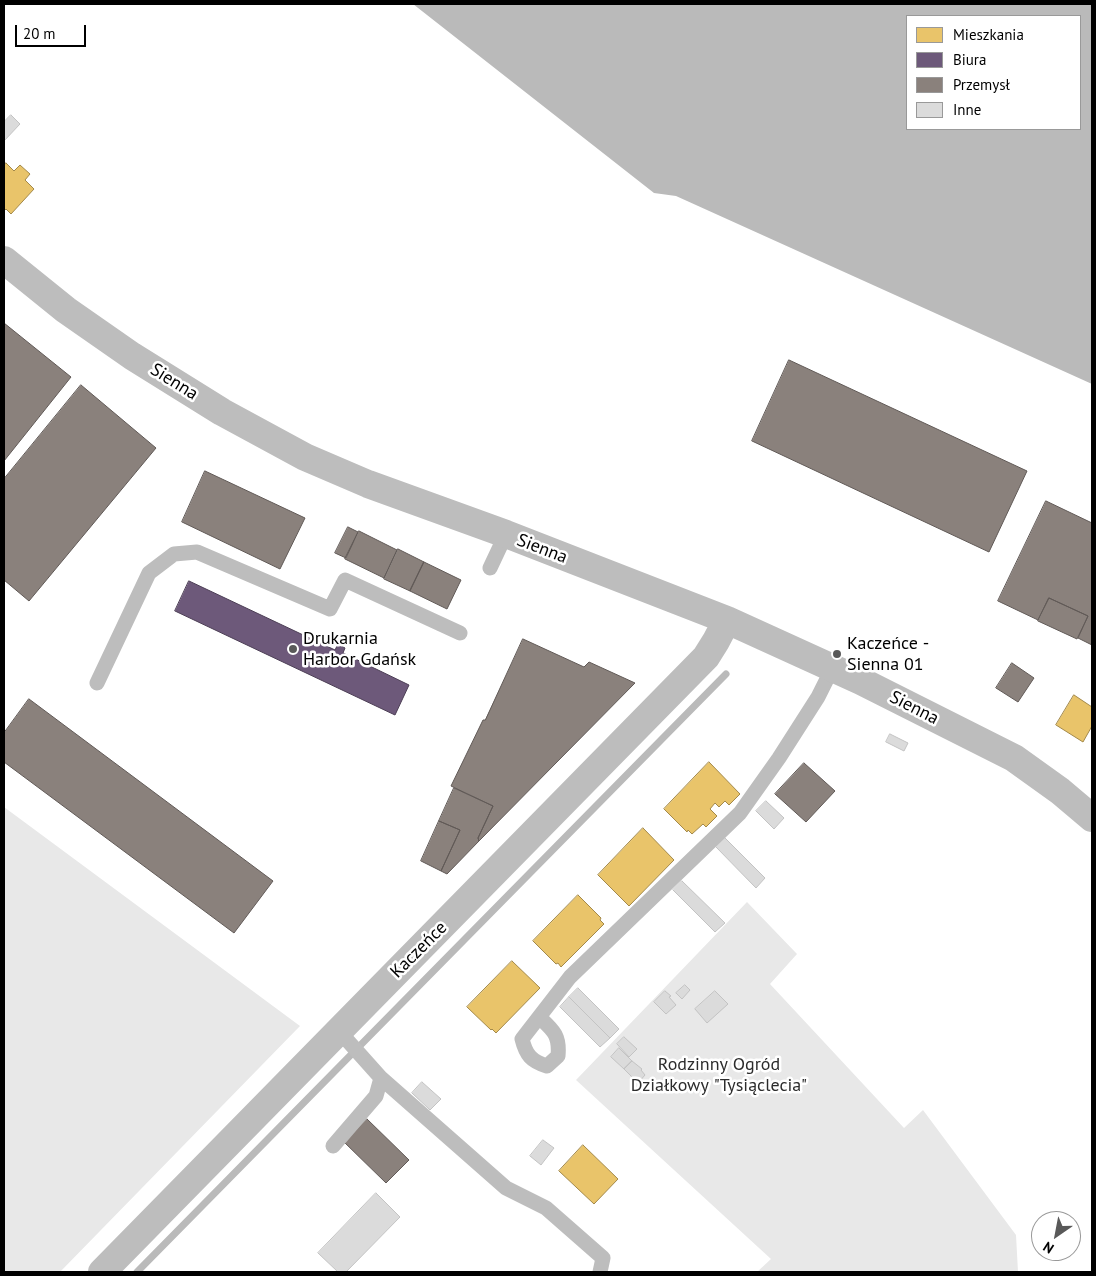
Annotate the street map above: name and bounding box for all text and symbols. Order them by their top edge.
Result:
scale bar [18,15,89,47]
legend [906,15,1081,130]
text: 20 m [23,24,56,43]
text: Mieszkania [953,25,1024,44]
text: Biura [953,50,986,69]
text: Przemysł [953,75,1010,94]
text: Inne [953,100,981,119]
street label: Sienna [146,359,202,405]
street label: Sienna [514,530,570,568]
place label: Drukarnia Harbor Gdańsk [303,628,416,670]
place label: Kaczeńce - Sienna 01 [847,633,929,676]
marker: Drukarnia Harbor Gdańsk [287,643,299,655]
marker: Kaczeńce - Sienna 01 [831,648,843,660]
street label: Sienna [886,687,942,729]
street label: Kaczeńce [386,917,452,983]
park label: Rodzinny Ogród Działkowy "Tysiąclecia" [631,1054,807,1096]
north arrow [1031,1211,1081,1261]
text: N [1040,1238,1057,1258]

